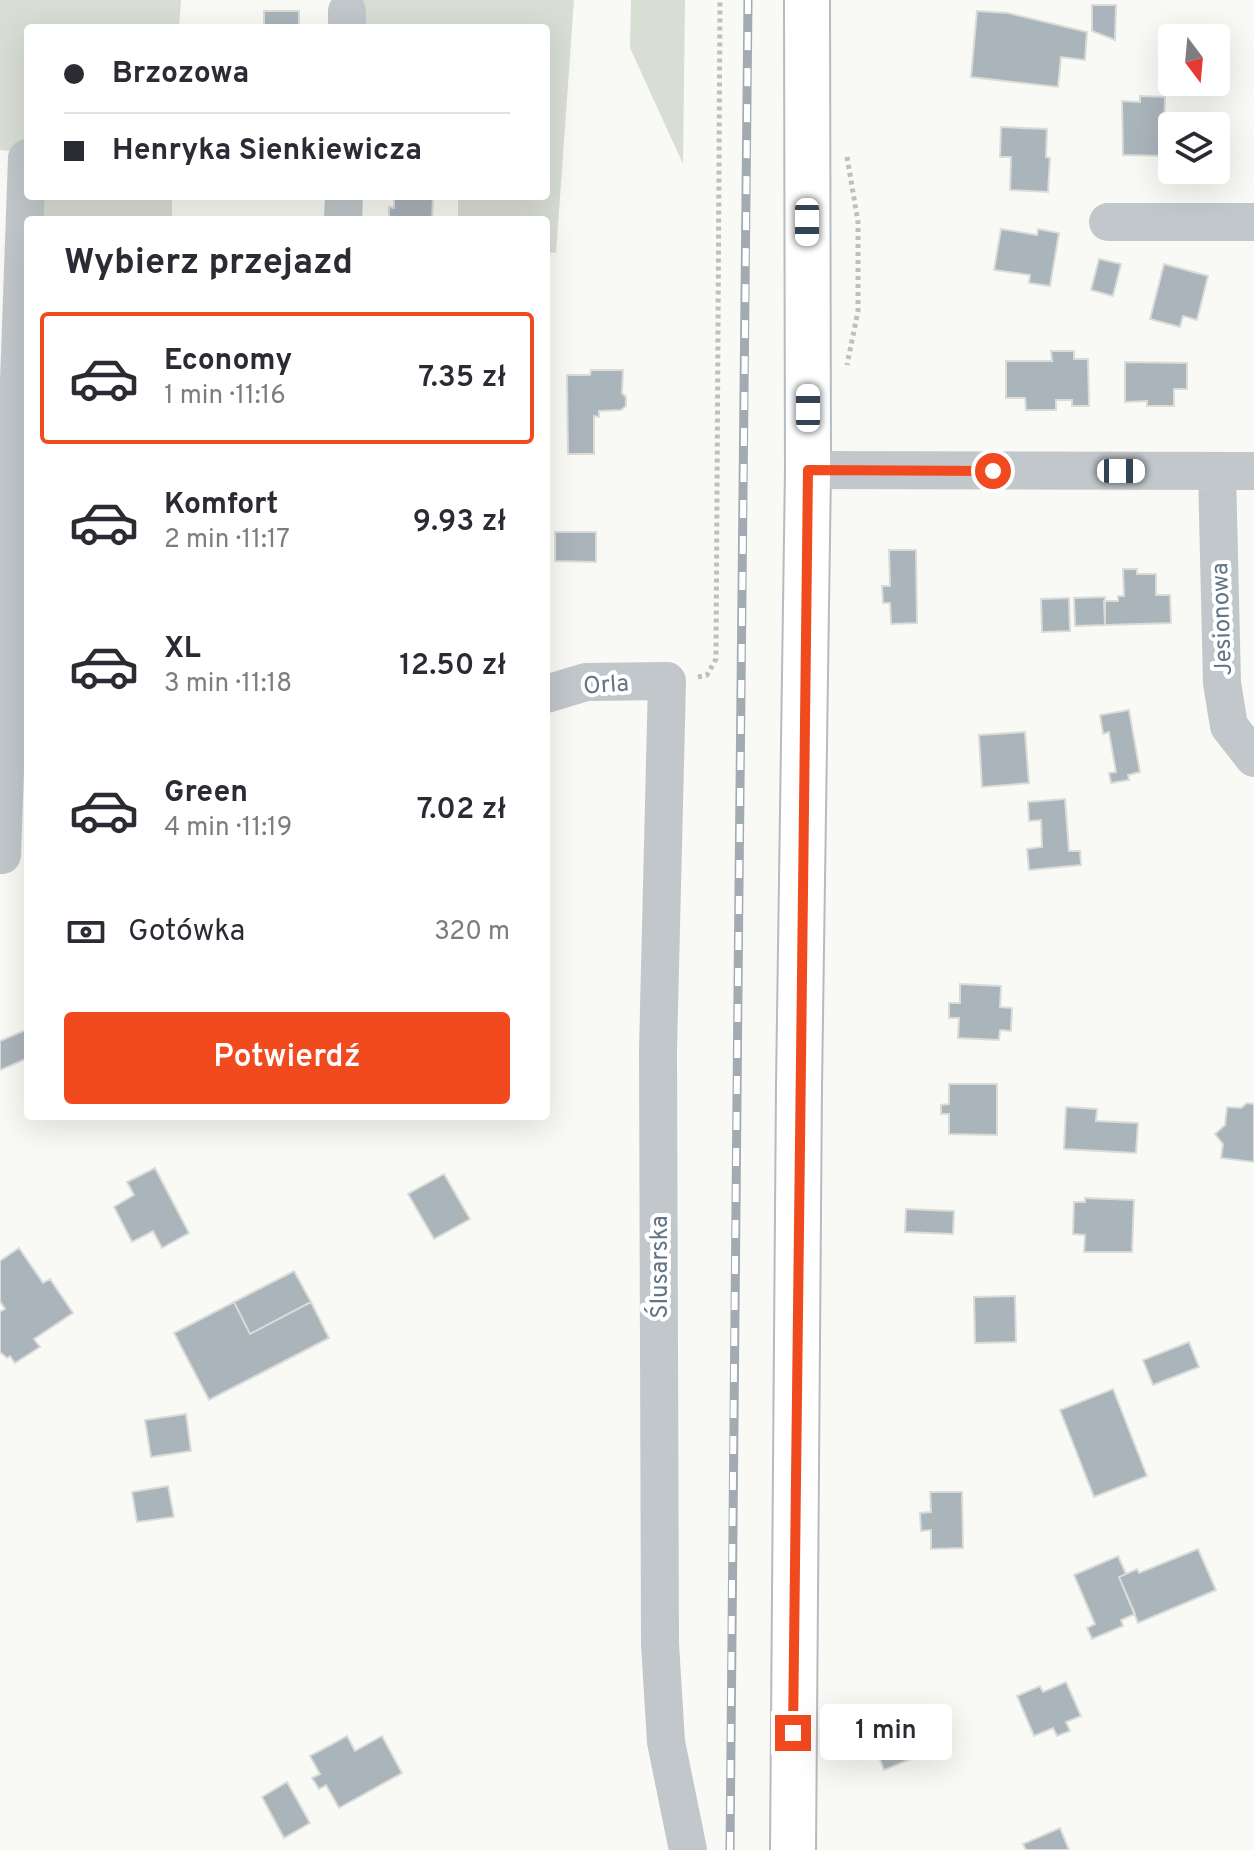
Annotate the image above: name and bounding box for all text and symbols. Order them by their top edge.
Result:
north arrow [1158,24,1230,96]
map controls [1158,24,1230,184]
text: Brzozowa [112,56,249,93]
button: layers [1158,112,1230,184]
text: Henryka Sienkiewicza [112,133,422,170]
car [795,198,819,246]
text: Wybierz przejazd [64,241,353,287]
icon: car [68,342,140,414]
text: Economy [164,343,292,380]
text: 7.35 zł [418,360,506,397]
text: 1 min · 11:16 [164,380,286,413]
car [796,384,820,432]
route start [975,453,1011,489]
car [1097,459,1145,483]
icon: car [68,486,140,558]
text: Komfort [164,487,278,524]
text: 9.93 zł [413,504,506,541]
text: 2 min · 11:17 [164,524,290,557]
street label: Jesionowa [1206,562,1240,676]
icon: car [68,630,140,702]
text: XL [164,631,201,668]
text: 12.50 zł [399,648,506,685]
text: 3 min · 11:18 [164,668,292,701]
street label: Orla [582,669,630,703]
icon: car [68,774,140,846]
text: Green [164,775,248,812]
text: 7.02 zł [417,792,506,829]
text: 4 min · 11:19 [164,812,292,845]
icon: cash [64,910,108,954]
text: Gotówka [128,914,245,951]
text: 320 m [434,916,510,949]
button: Potwierdź [64,1012,510,1104]
street label: Ślusarska [644,1215,676,1319]
callout: 1 min [821,1705,953,1761]
route end [775,1715,811,1751]
text: 1 min [855,1715,917,1748]

